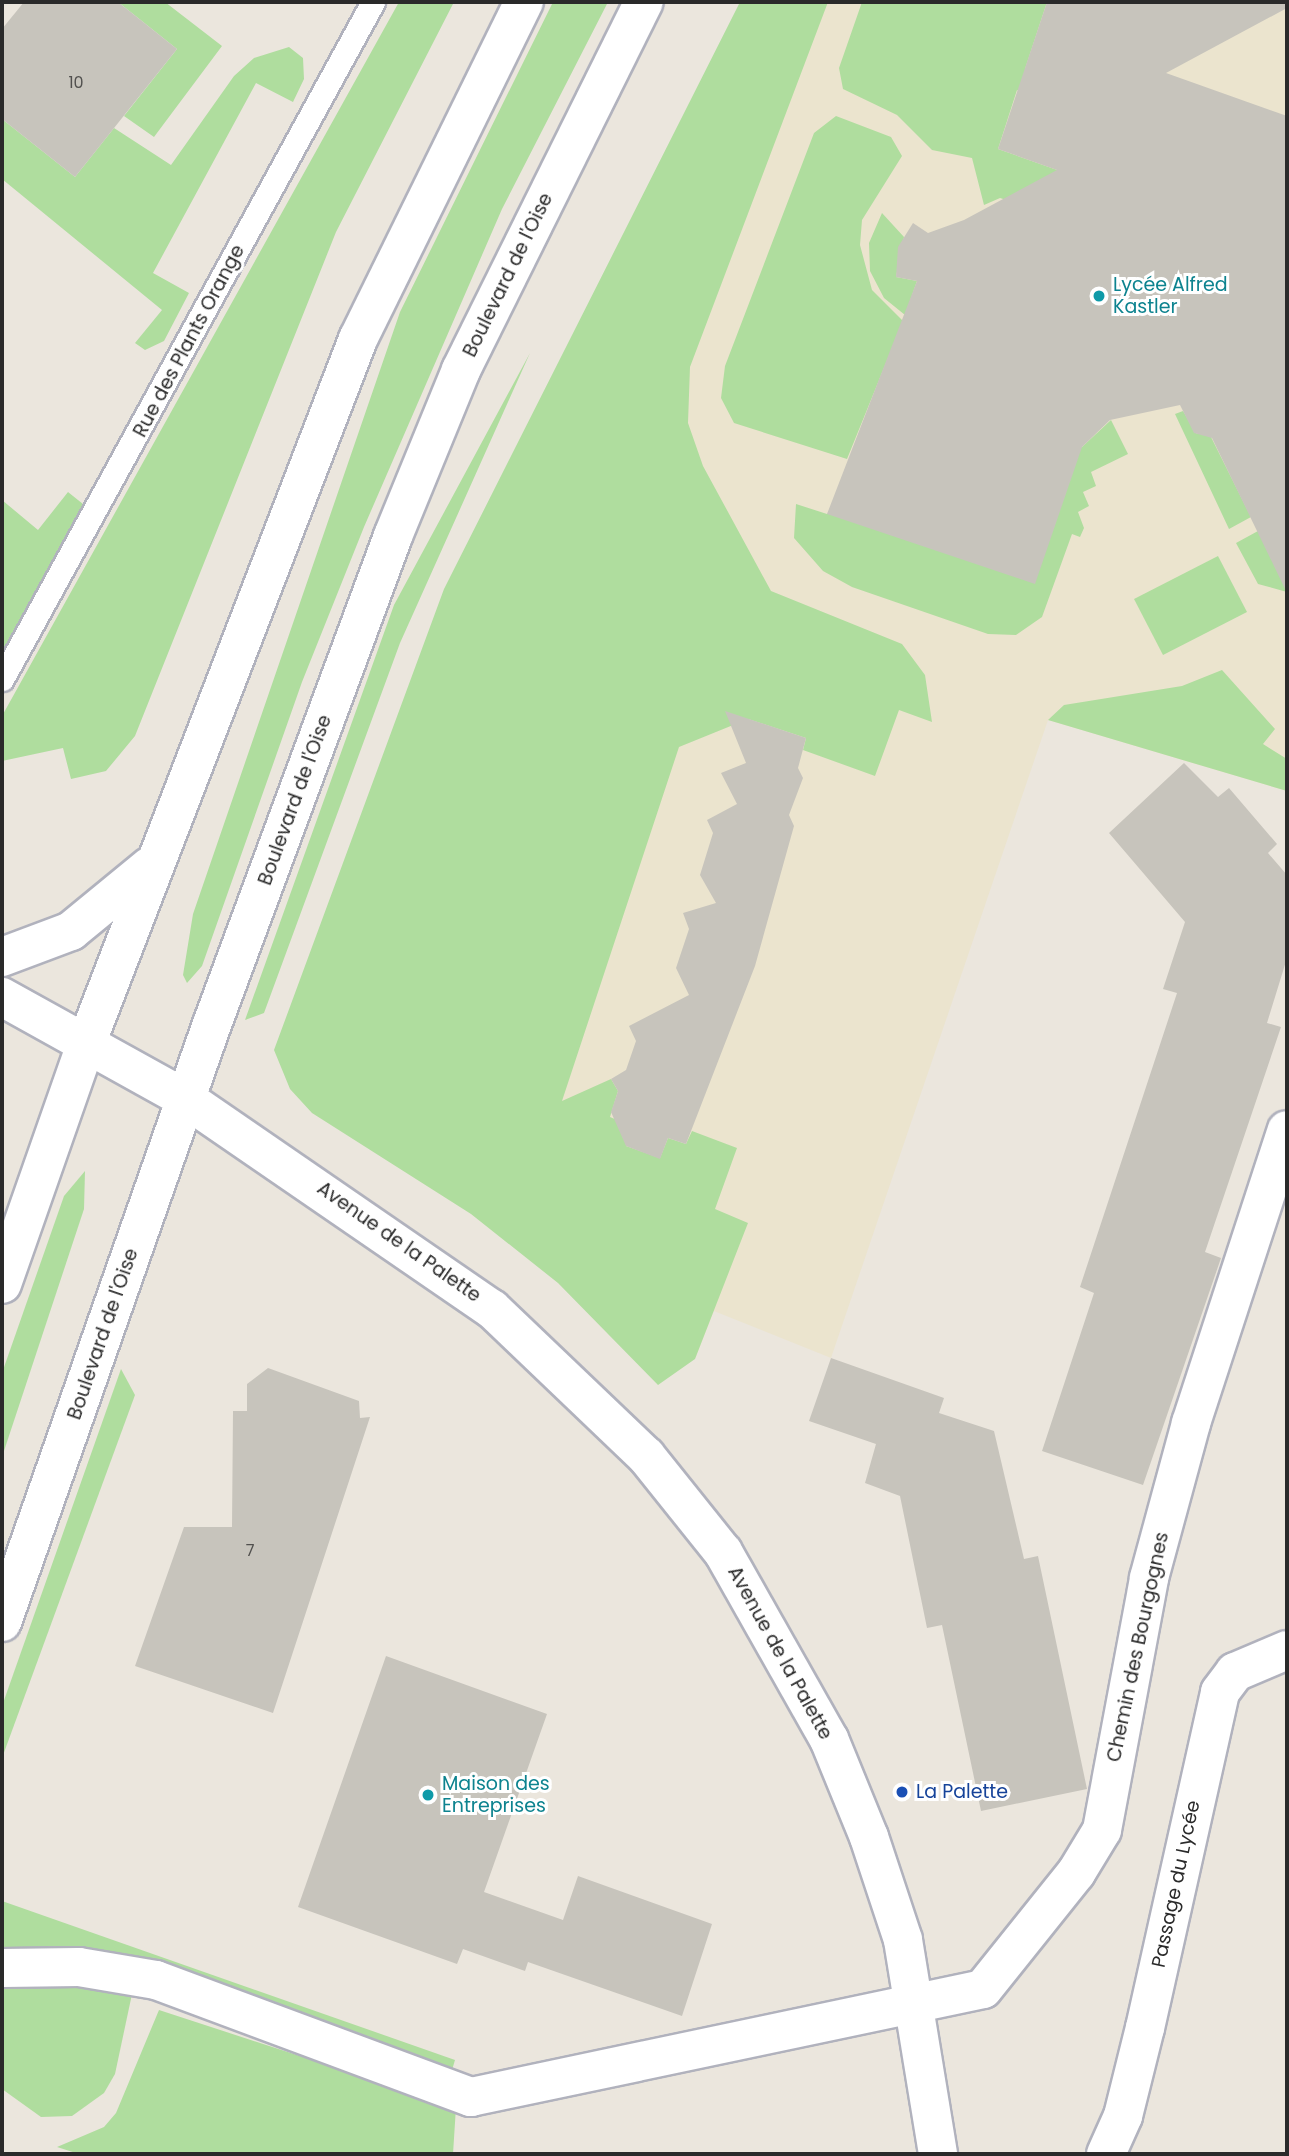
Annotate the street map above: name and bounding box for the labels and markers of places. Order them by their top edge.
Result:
place label: Lycée Alfred Kastler [1113,274,1228,318]
marker: Lycée Alfred Kastler [1091,288,1107,304]
place label: Maison des Entreprises [442,1773,550,1817]
place label: La Palette [916,1781,1008,1803]
marker: La Palette [894,1784,910,1800]
marker: Maison des Entreprises [420,1787,436,1803]

